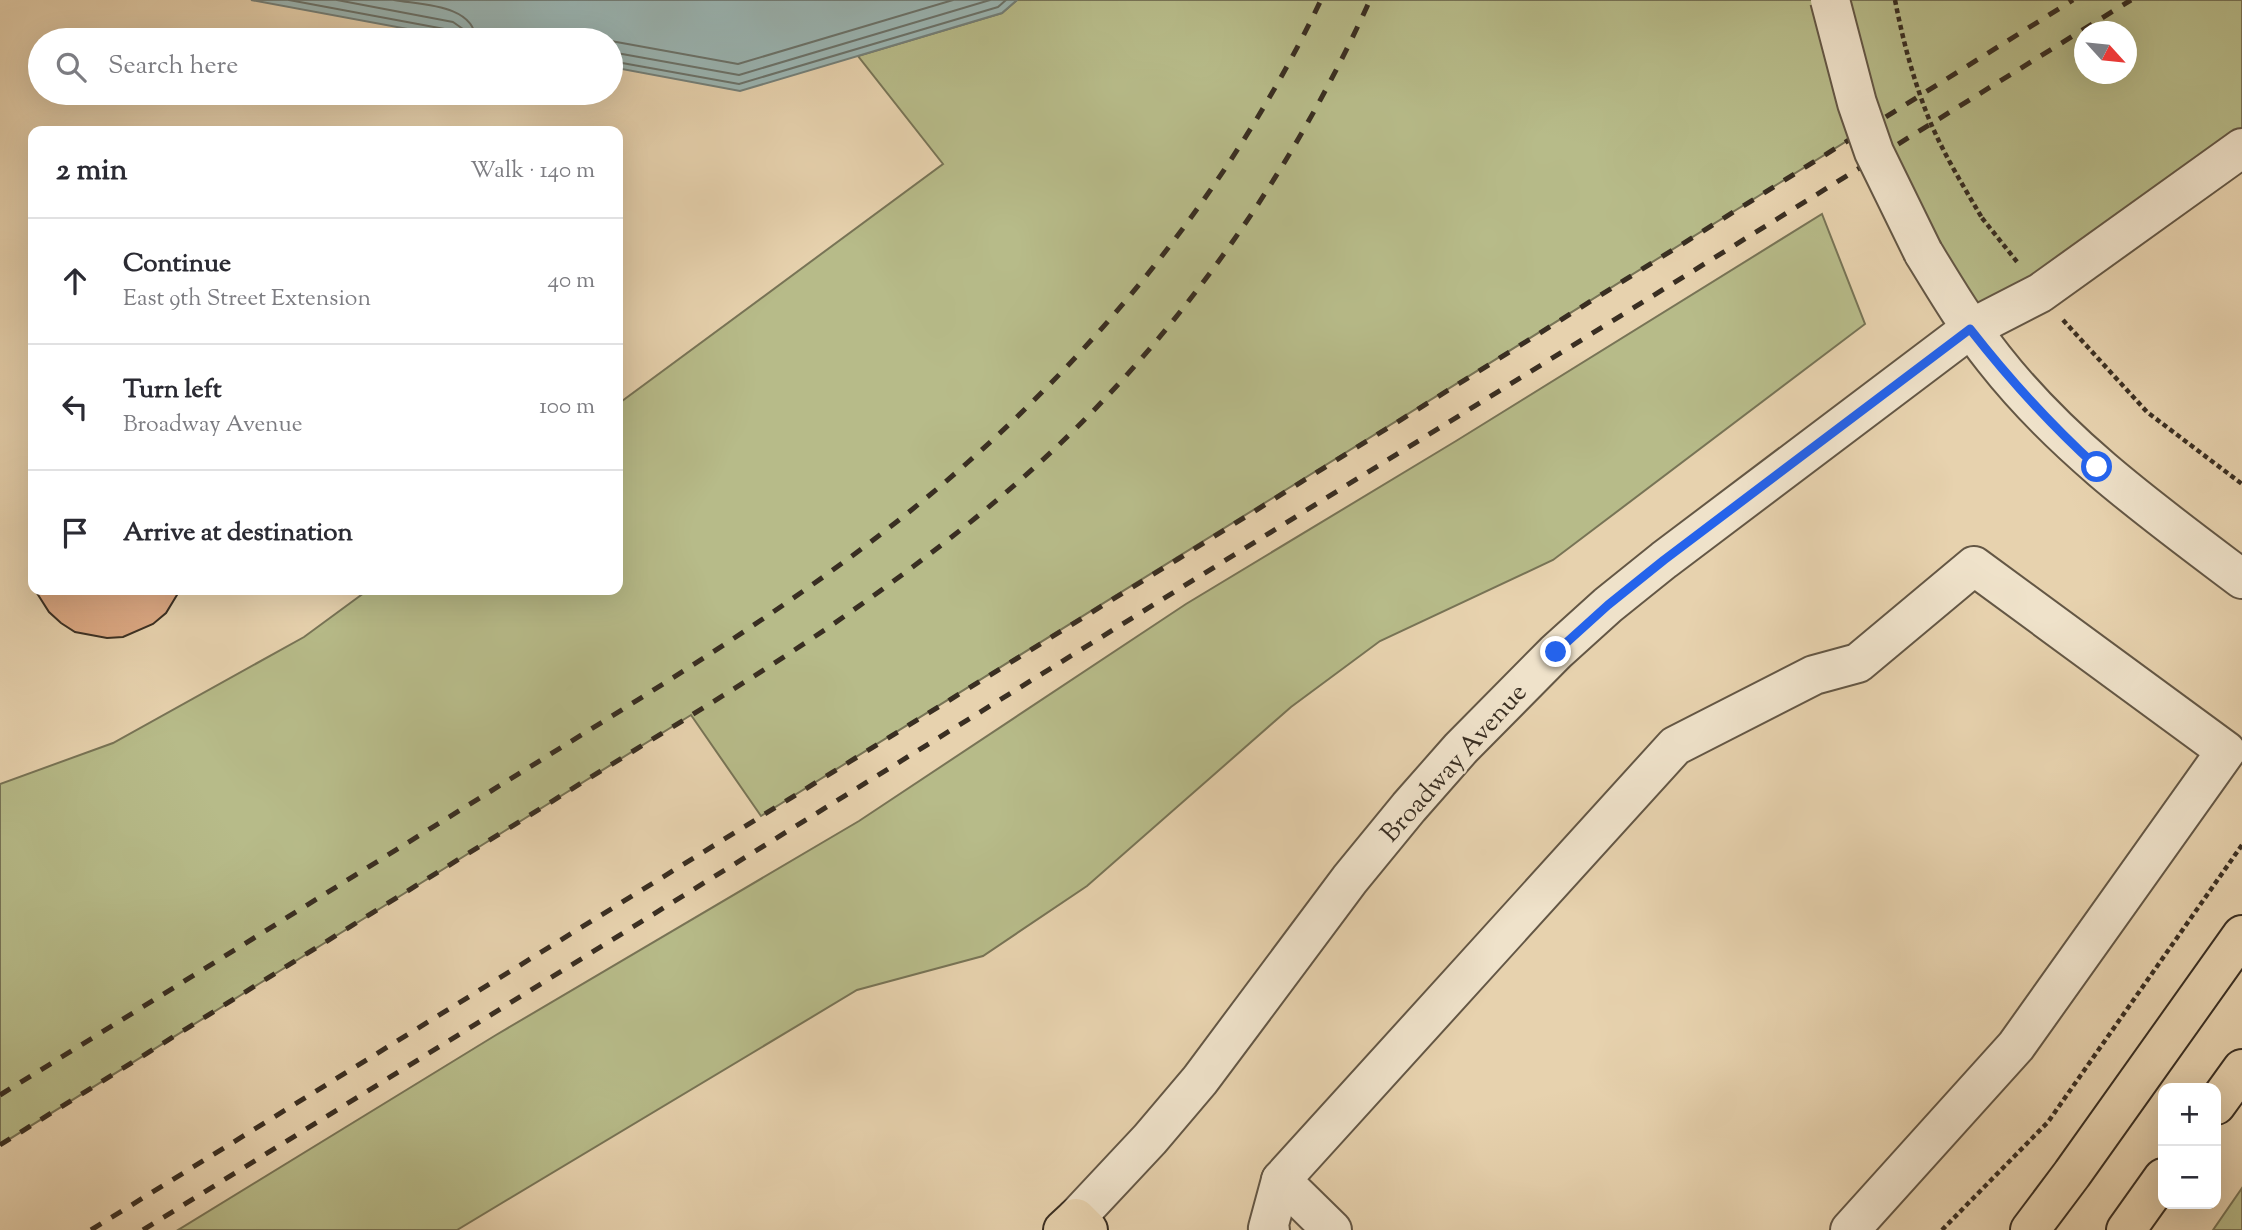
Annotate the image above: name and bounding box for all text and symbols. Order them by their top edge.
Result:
north arrow [2074,21,2137,84]
search box [28,28,623,105]
icon: search [52,48,90,86]
text: Search here [108,48,238,85]
text: 2 min [56,150,128,193]
text: Walk · 140 m [470,155,595,188]
text: Continue [123,246,231,283]
icon: ahead [56,262,94,300]
text: 40 m [548,265,595,298]
text: East 9th Street Extension [123,283,371,316]
text: Turn left [123,372,222,409]
icon: left [56,388,94,426]
text: 100 m [539,391,595,424]
text: Broadway Avenue [123,409,302,442]
route start [2081,451,2112,482]
icon: arrive [56,514,94,552]
text: Arrive at destination [123,515,353,552]
route end [1540,636,1571,667]
street label: Broadway Avenue [1373,676,1536,851]
map controls [2158,1083,2221,1209]
button: + [2158,1083,2221,1146]
button: − [2158,1146,2221,1209]

